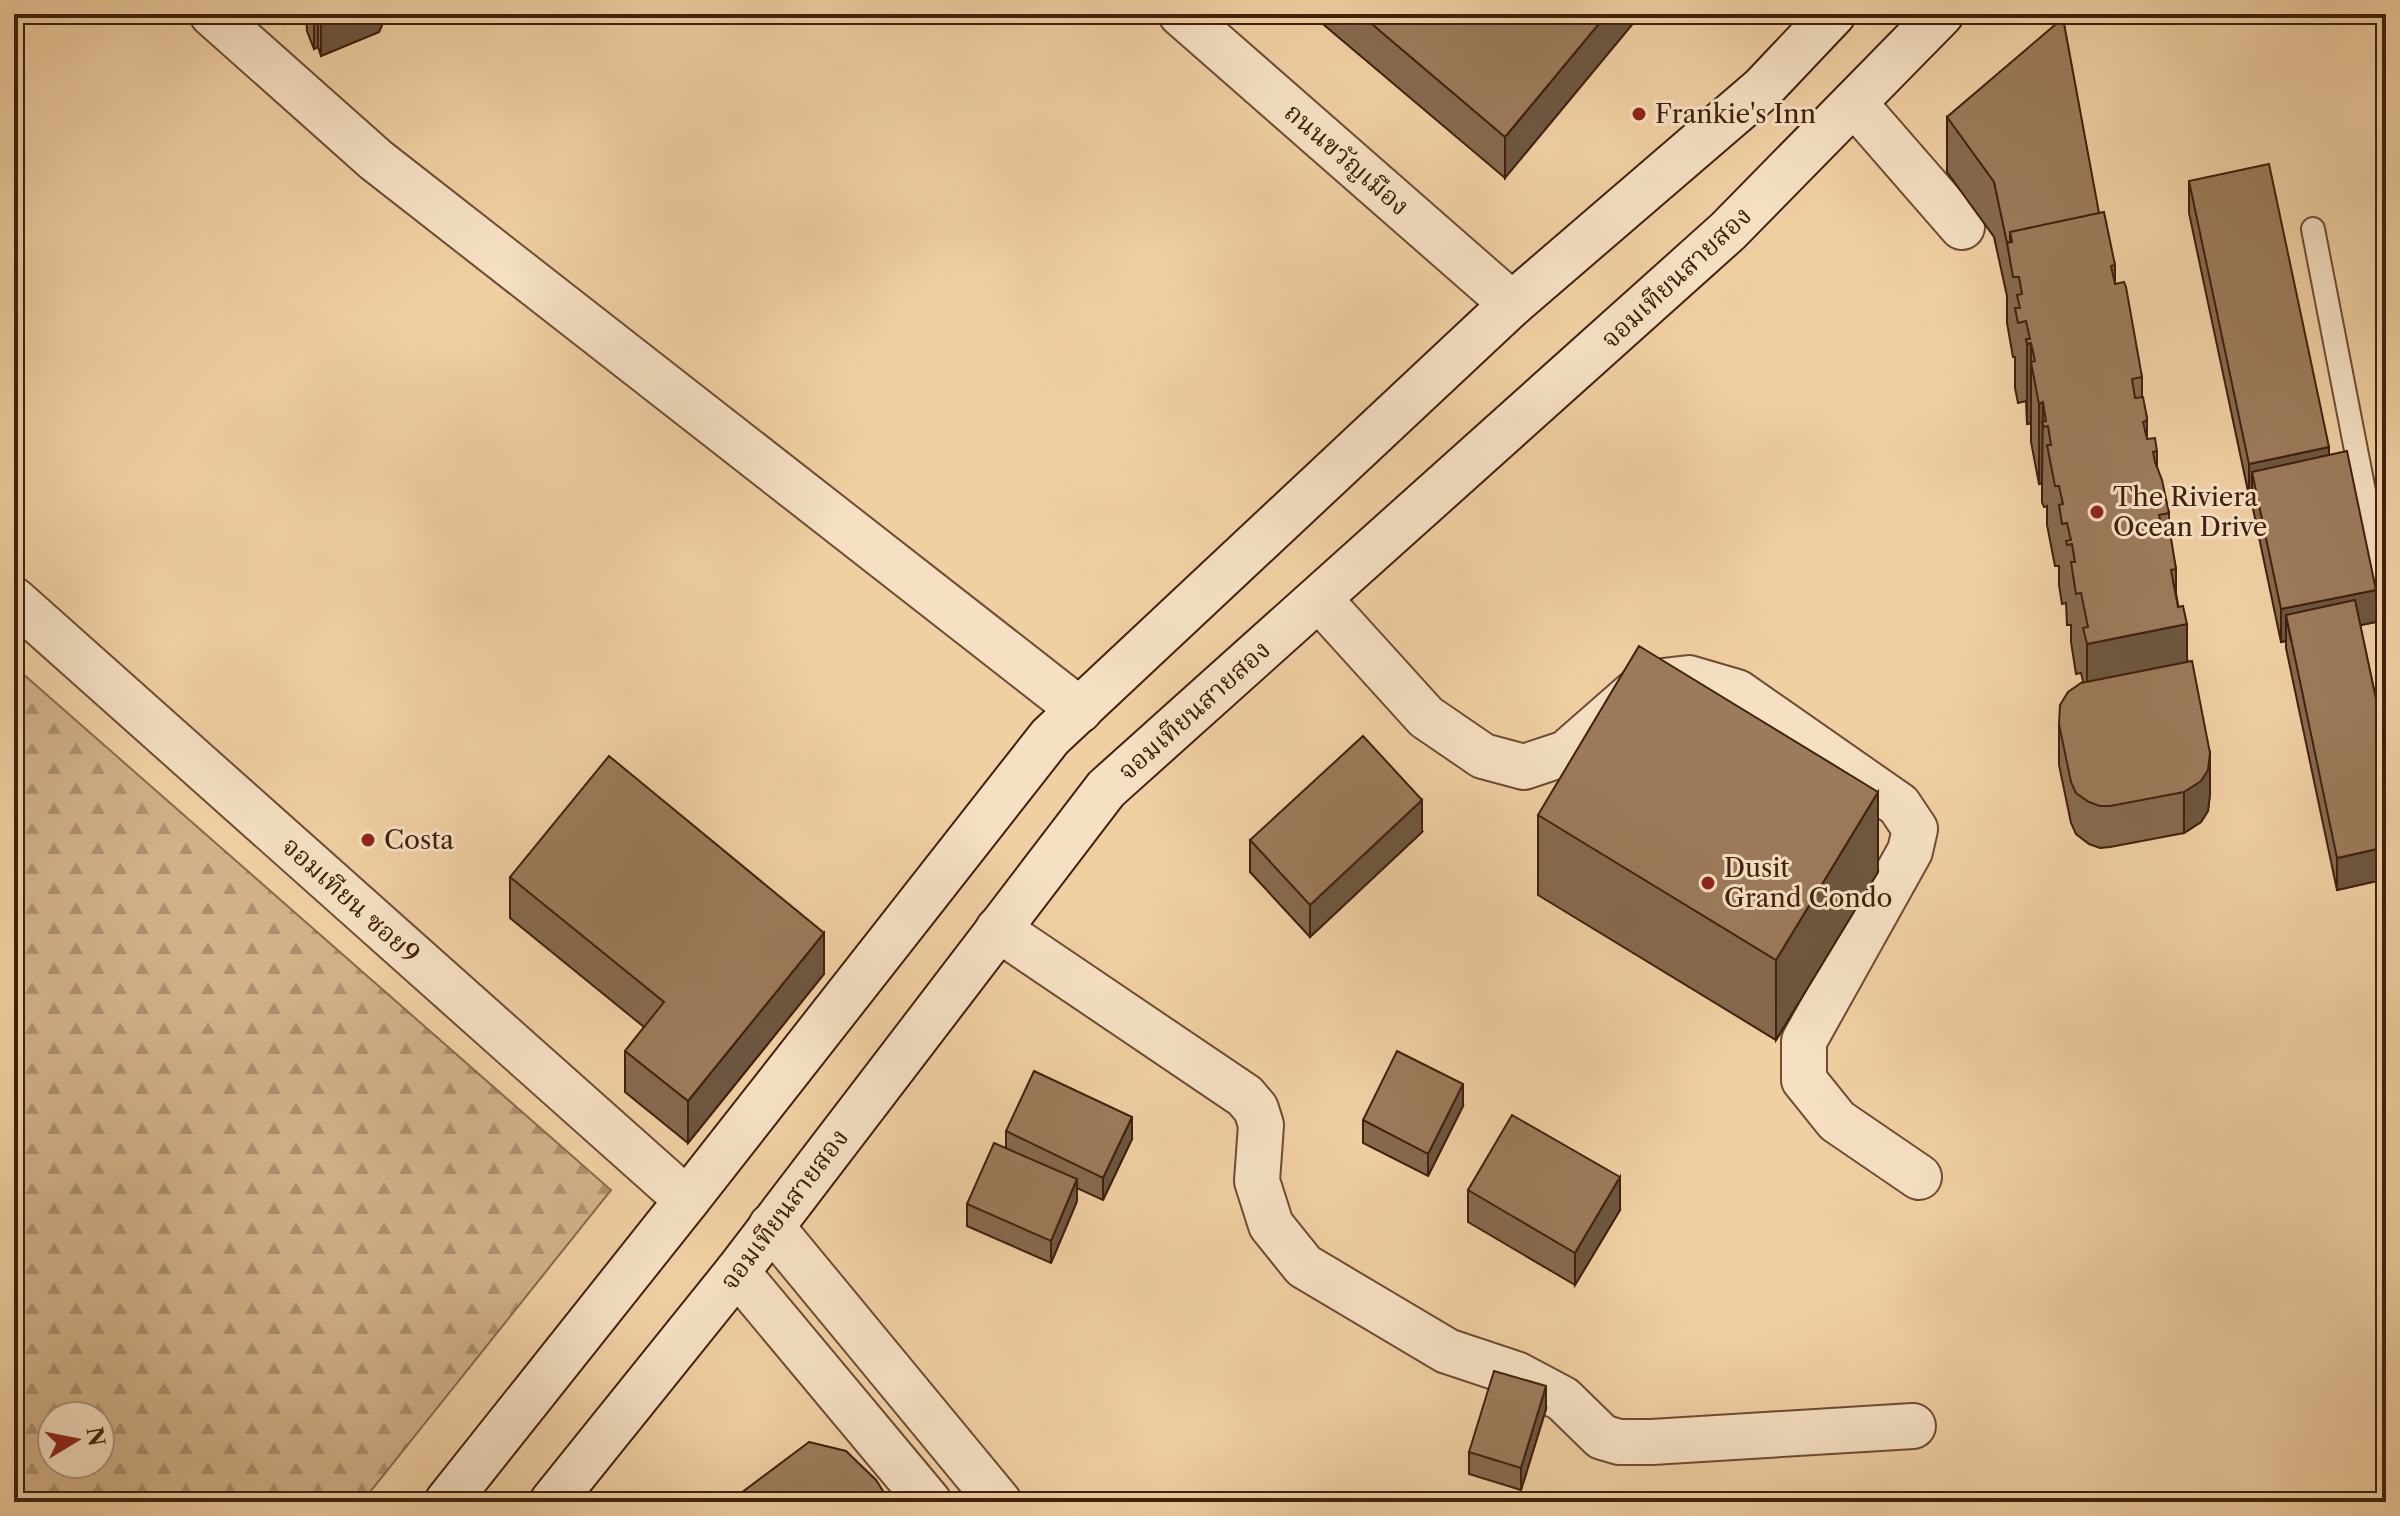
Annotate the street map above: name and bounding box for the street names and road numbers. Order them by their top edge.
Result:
street label: ถนนขวัญเมือง [1278,96,1416,222]
street label: จอมเทียนสายสอง [1594,199,1758,355]
street label: จอมเทียนสายสอง [1111,633,1277,787]
street label: จอมเทียน ซอย9 [276,830,426,970]
street label: จอมเทียนสายสอง [713,1122,855,1296]

